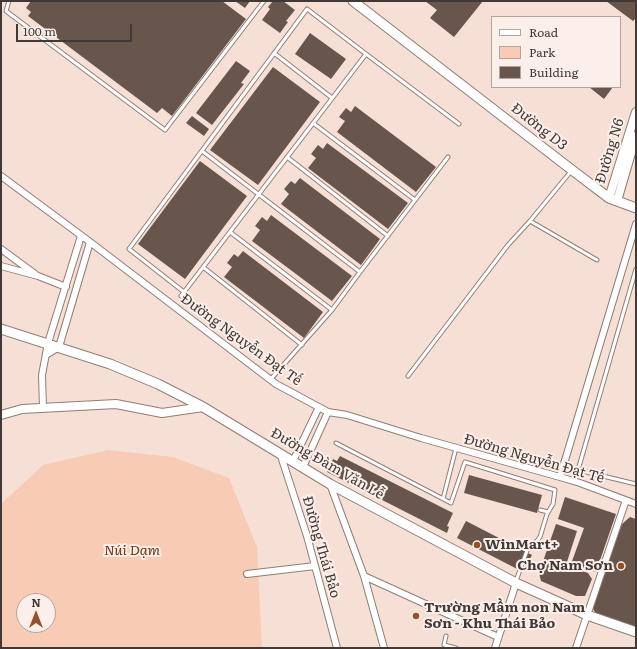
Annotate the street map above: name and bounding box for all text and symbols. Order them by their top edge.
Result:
scale bar [18,16,134,42]
legend [491,16,621,88]
text: 100 m [23,22,56,40]
text: Road [529,23,558,41]
text: Park [529,43,555,61]
text: Building [529,63,578,81]
street label: Đường D3 [508,100,570,154]
street label: Đường N6 [592,116,628,186]
street label: Đường Nguyễn Đạt Tế [177,290,305,390]
street label: Đường Đàm Văn Lễ [267,425,387,503]
street label: Đường Nguyễn Đạt Tế [462,431,606,487]
street label: Đường Thái Bảo [298,494,344,600]
place label: WinMart+ [485,537,559,553]
marker: WinMart+ [472,540,482,550]
park label: Núi Dạm [104,543,160,559]
place label: Chợ Nam Sơn [517,558,613,574]
marker: Chợ Nam Sơn [616,561,626,571]
north arrow [16,593,56,633]
text: N [31,594,41,610]
place label: Trường Mầm non Nam Sơn - Khu Thái Bảo [424,600,585,632]
marker: Trường Mầm non Nam Sơn - Khu Thái Bảo [411,611,421,621]

